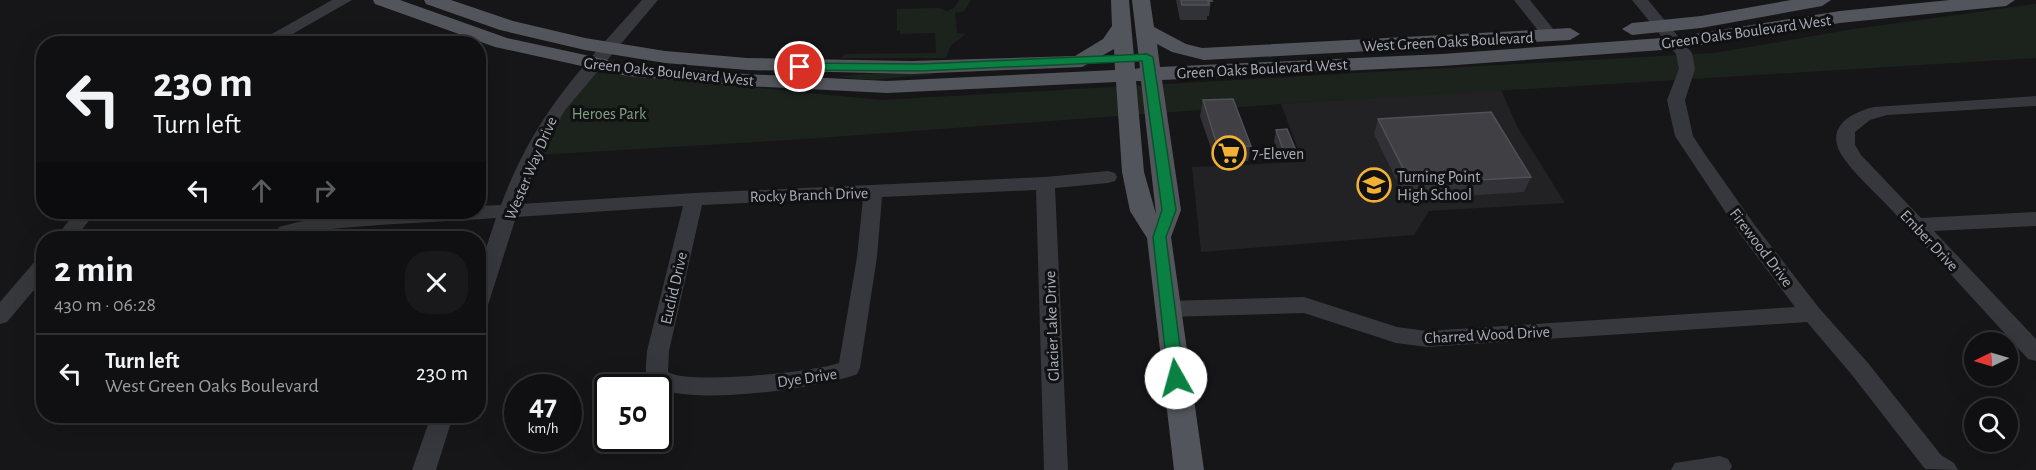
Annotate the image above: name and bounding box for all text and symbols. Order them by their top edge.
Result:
street label: Green Oaks Boulevard West [1660,12,1832,52]
street label: West Green Oaks Boulevard [1362,30,1534,54]
pin [774,41,825,92]
icon: arrive [783,50,816,83]
street label: Green Oaks Boulevard West [583,55,755,89]
street label: Green Oaks Boulevard West [1176,57,1348,81]
icon: left [54,60,132,138]
text: 230 m [153,62,253,104]
park label: Heroes Park [572,106,647,122]
text: Turn left [153,111,241,138]
street label: Wester Way Drive [502,114,561,223]
supermarket icon: 7-Eleven [1211,135,1247,171]
place label: 7-Eleven [1252,146,1304,162]
school or university icon: Turning Point High School [1356,167,1392,203]
place label: Turning Point High School [1397,169,1480,203]
icon: left [182,174,215,207]
icon: ahead [245,174,278,207]
icon: right [308,174,341,207]
street label: Rocky Branch Drive [750,185,869,206]
street label: Firewood Drive [1727,205,1796,290]
street label: Ember Drive [1897,207,1961,274]
button: close [405,251,468,314]
street label: Euclid Drive [658,251,690,326]
text: 2 min [54,252,134,288]
street label: Glacier Lake Drive [1042,271,1062,381]
text: 430 m · 06:28 [54,295,156,315]
street label: Charred Wood Drive [1424,324,1550,346]
north arrow [1964,332,2018,386]
map controls [1964,332,2018,452]
position arrow [1144,346,1208,410]
text: Turn left [105,350,179,372]
icon: left [54,357,87,390]
text: 230 m [416,362,468,384]
street label: Dye Drive [776,366,838,391]
speed limit sign: 50 [594,374,672,452]
text: West Green Oaks Boulevard [105,376,319,396]
text: 47 [529,391,557,421]
button: search [1964,398,2018,452]
text: km/h [528,421,558,436]

